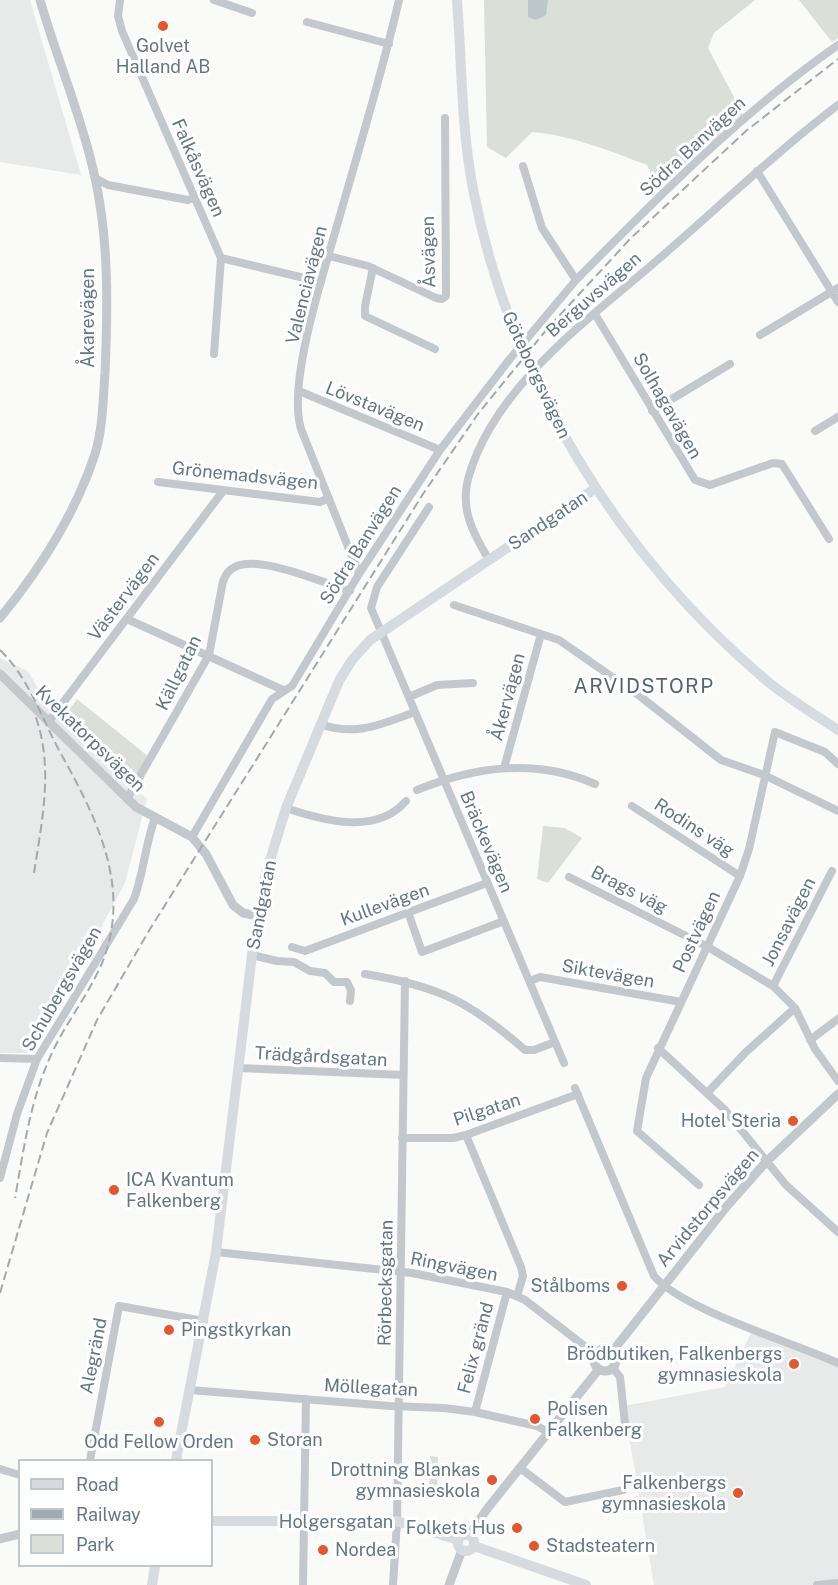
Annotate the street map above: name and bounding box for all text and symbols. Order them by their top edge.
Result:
marker: Golvet Halland AB [156,19,170,33]
place label: Golvet Halland AB [116,35,210,78]
street label: Södra Banvägen [636,93,750,201]
street label: Falkåsvägen [167,116,229,220]
street label: Åsvägen [418,216,440,288]
street label: Valenciavägen [282,224,332,346]
street label: Berguvsvägen [542,248,646,342]
street label: Åkarevägen [77,268,99,368]
street label: Göteborgsvägen [497,308,575,442]
street label: Solhagavägen [628,349,706,463]
street label: Lövstavägen [322,377,428,437]
street label: Grönemadsvägen [171,458,319,494]
street label: Södra Banvägen [316,481,406,609]
street label: Sandgatan [504,487,592,555]
street label: Västervägen [84,549,164,645]
street label: Källgatan [152,632,206,714]
street label: Åkervägen [486,651,530,743]
district label: ARVIDSTORP [574,675,714,699]
street label: Kvekatorpsvägen [31,681,149,797]
street label: Bräckevägen [455,788,517,896]
street label: Rodins väg [650,794,738,862]
street label: Sandgatan [243,858,281,952]
street label: Brags väg [587,862,671,918]
street label: Jonsavägen [757,874,821,970]
street label: Kullevägen [338,879,432,931]
street label: Postvägen [669,888,725,976]
street label: Schubergsvägen [17,923,107,1055]
street label: Siktevägen [560,955,656,993]
street label: Trädgårdsgatan [254,1043,388,1071]
street label: Pilgatan [451,1089,523,1131]
place label: Hotel Steria [681,1110,781,1132]
marker: Hotel Steria [786,1114,800,1128]
street label: Arvidstorpsvägen [652,1145,764,1271]
place label: ICA Kvantum Falkenberg [126,1169,234,1212]
marker: ICA Kvantum Falkenberg [107,1183,121,1197]
street label: Rörbecksgatan [374,1220,398,1346]
street label: Ringvägen [408,1248,500,1286]
place label: Stålboms [531,1275,610,1297]
marker: Stålboms [615,1279,629,1293]
street label: Felix gränd [453,1300,499,1396]
street label: Alegränd [76,1316,112,1396]
place label: Pingstkyrkan [181,1319,291,1341]
marker: Pingstkyrkan [162,1323,176,1337]
place label: Brödbutiken, Falkenbergs gymnasieskola [567,1343,782,1386]
marker: Brödbutiken, Falkenbergs gymnasieskola [787,1357,801,1371]
street label: Möllegatan [323,1375,419,1401]
place label: Polisen Falkenberg [547,1398,642,1440]
marker: Polisen Falkenberg [528,1412,542,1426]
marker: Odd Fellow Orden [152,1415,166,1429]
place label: Storan [267,1429,323,1451]
place label: Odd Fellow Orden [84,1431,234,1453]
marker: Storan [248,1433,262,1447]
legend [18,1459,213,1567]
place label: Drottning Blankas gymnasieskola [330,1459,480,1502]
place label: Falkenbergs gymnasieskola [601,1472,726,1514]
marker: Drottning Blankas gymnasieskola [485,1473,499,1487]
text: Road [76,1474,119,1495]
marker: Falkenbergs gymnasieskola [731,1486,745,1500]
text: Railway [76,1504,141,1525]
street label: Holgersgatan [279,1511,393,1533]
place label: Folkets Hus [406,1517,505,1539]
marker: Folkets Hus [510,1521,524,1535]
text: Park [76,1534,114,1555]
place label: Stadsteatern [546,1535,655,1557]
place label: Nordea [335,1539,396,1561]
marker: Stadsteatern [527,1539,541,1553]
marker: Nordea [316,1543,330,1557]

